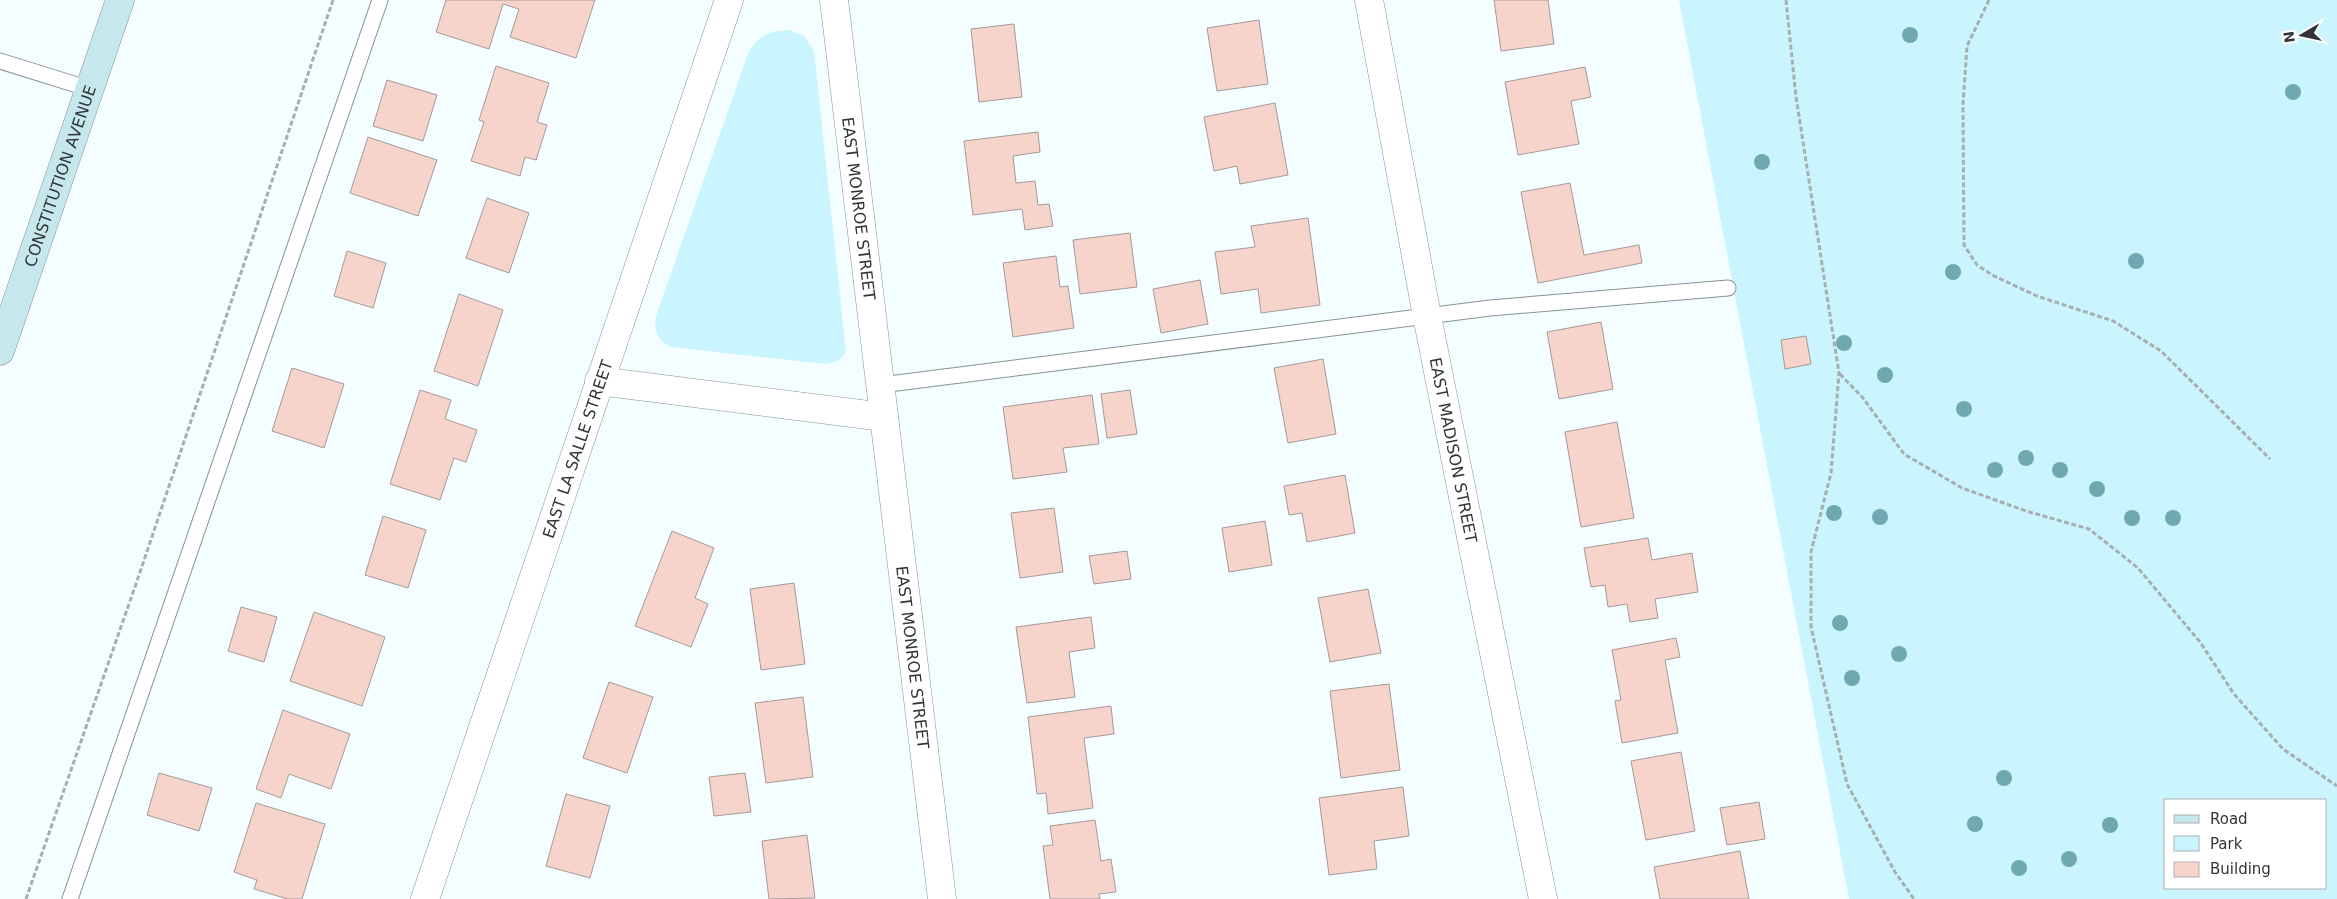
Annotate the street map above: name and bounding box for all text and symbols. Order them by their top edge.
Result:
north arrow [2277,10,2327,60]
text: N [2280,30,2298,44]
street label: CONSTITUTION AVENUE [20,83,100,269]
street label: EAST MONROE STREET [839,116,880,301]
street label: EAST MADISON STREET [1426,356,1481,545]
street label: EAST LA SALLE STREET [538,357,616,541]
street label: EAST MONROE STREET [893,565,933,750]
legend [2164,799,2327,889]
text: Road [2210,810,2248,828]
text: Park [2210,835,2243,853]
text: Building [2210,860,2271,878]

